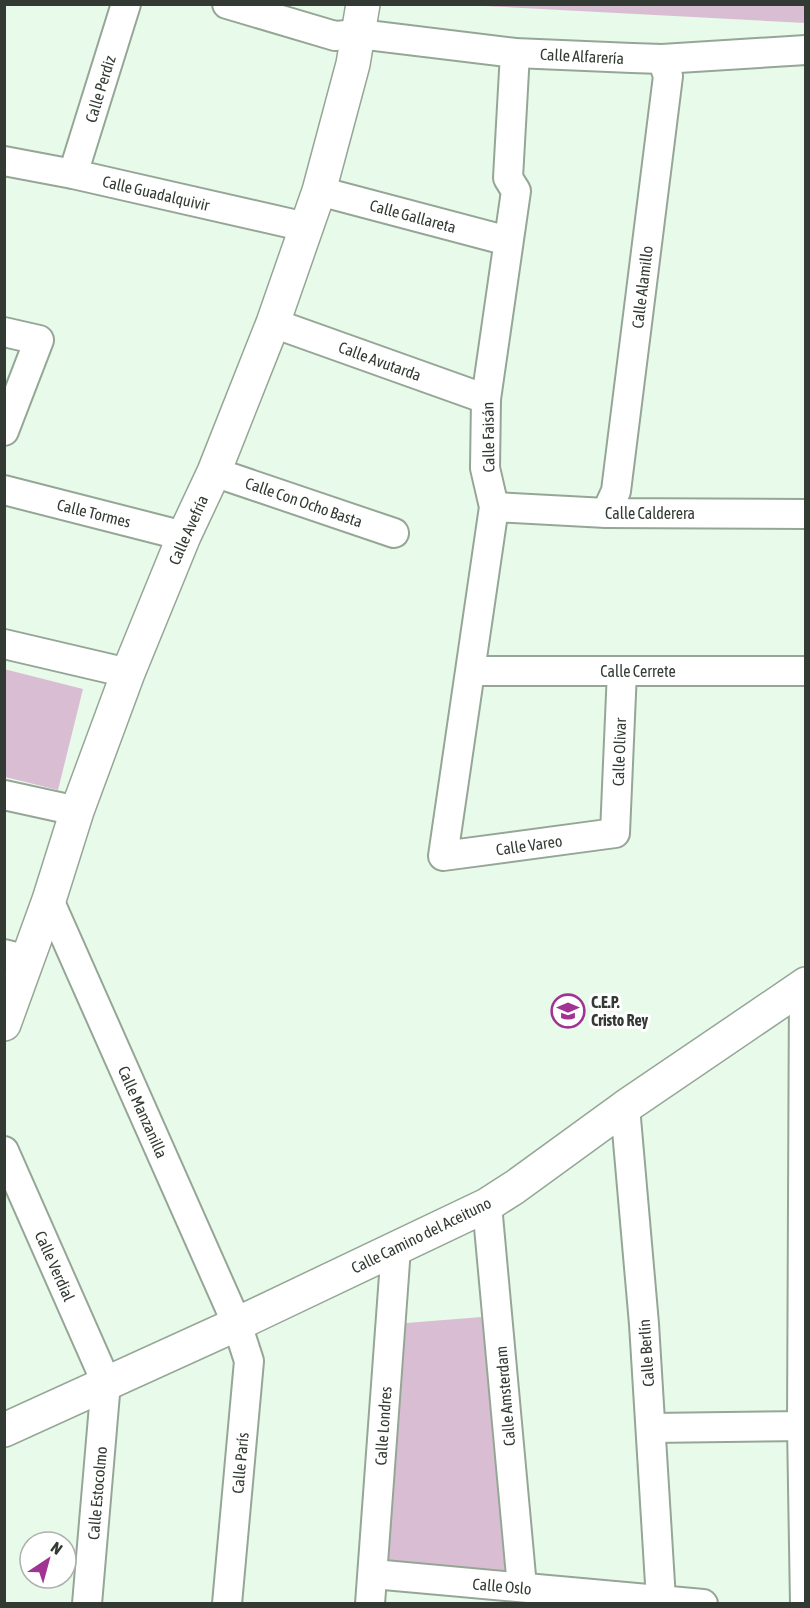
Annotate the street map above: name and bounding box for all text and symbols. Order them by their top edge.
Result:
street label: Calle Alfarería [539,45,625,67]
street label: Calle Perdiz [81,53,119,125]
street label: Calle Guadalquivir [101,172,211,215]
street label: Calle Gallareta [368,196,458,236]
street label: Calle Alamillo [628,245,656,329]
street label: Calle Avutarda [336,338,424,384]
street label: Calle Faisán [478,402,498,472]
street label: Calle Con Ocho Basta [243,474,365,530]
street label: Calle Avefría [165,492,211,568]
street label: Calle Tormes [55,495,133,531]
street label: Calle Calderera [605,504,695,522]
street label: Calle Cerrete [600,662,676,680]
street label: Calle Olivar [609,717,629,786]
street label: Calle Vareo [495,831,563,859]
school or university icon: C.E.P. Cristo Rey [550,993,586,1029]
place label: C.E.P. Cristo Rey [591,993,649,1029]
street label: Calle Manzanilla [115,1063,171,1161]
street label: Calle Camino del Aceituno [348,1193,494,1277]
street label: Calle Verdial [32,1228,79,1304]
street label: Calle Berlín [635,1319,657,1387]
street label: Calle Amsterdam [492,1345,518,1447]
street label: Calle Londres [371,1386,395,1466]
street label: Calle París [228,1431,252,1494]
street label: Calle Estocolmo [84,1446,110,1540]
north arrow [18,1530,78,1590]
text: N [48,1538,66,1558]
street label: Calle Oslo [472,1574,532,1598]

